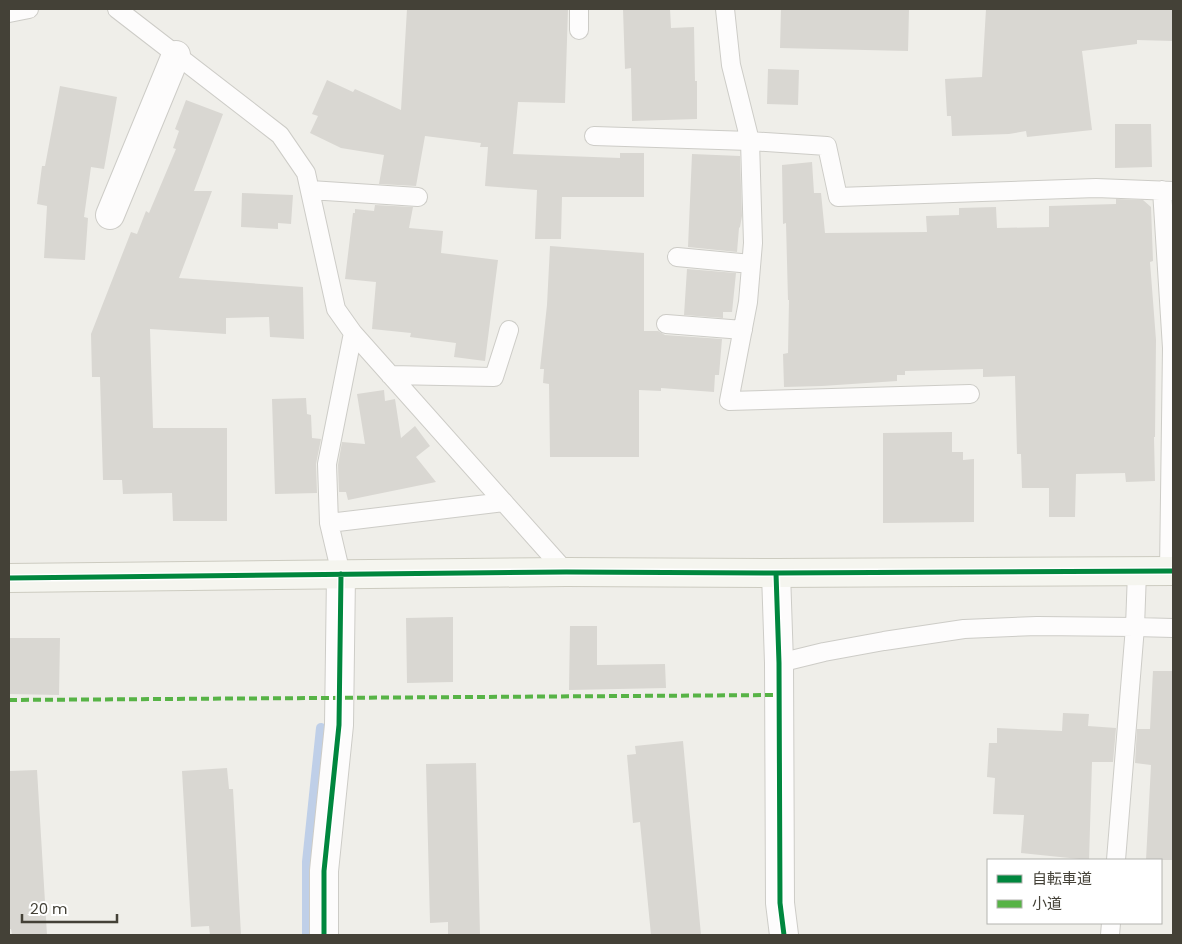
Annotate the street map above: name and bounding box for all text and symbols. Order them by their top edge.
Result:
legend [987,859,1162,924]
text: 自転車道 [1032,868,1092,889]
scale bar [22,892,118,924]
text: 小道 [1032,893,1062,914]
text: 20 m [30,898,68,919]

